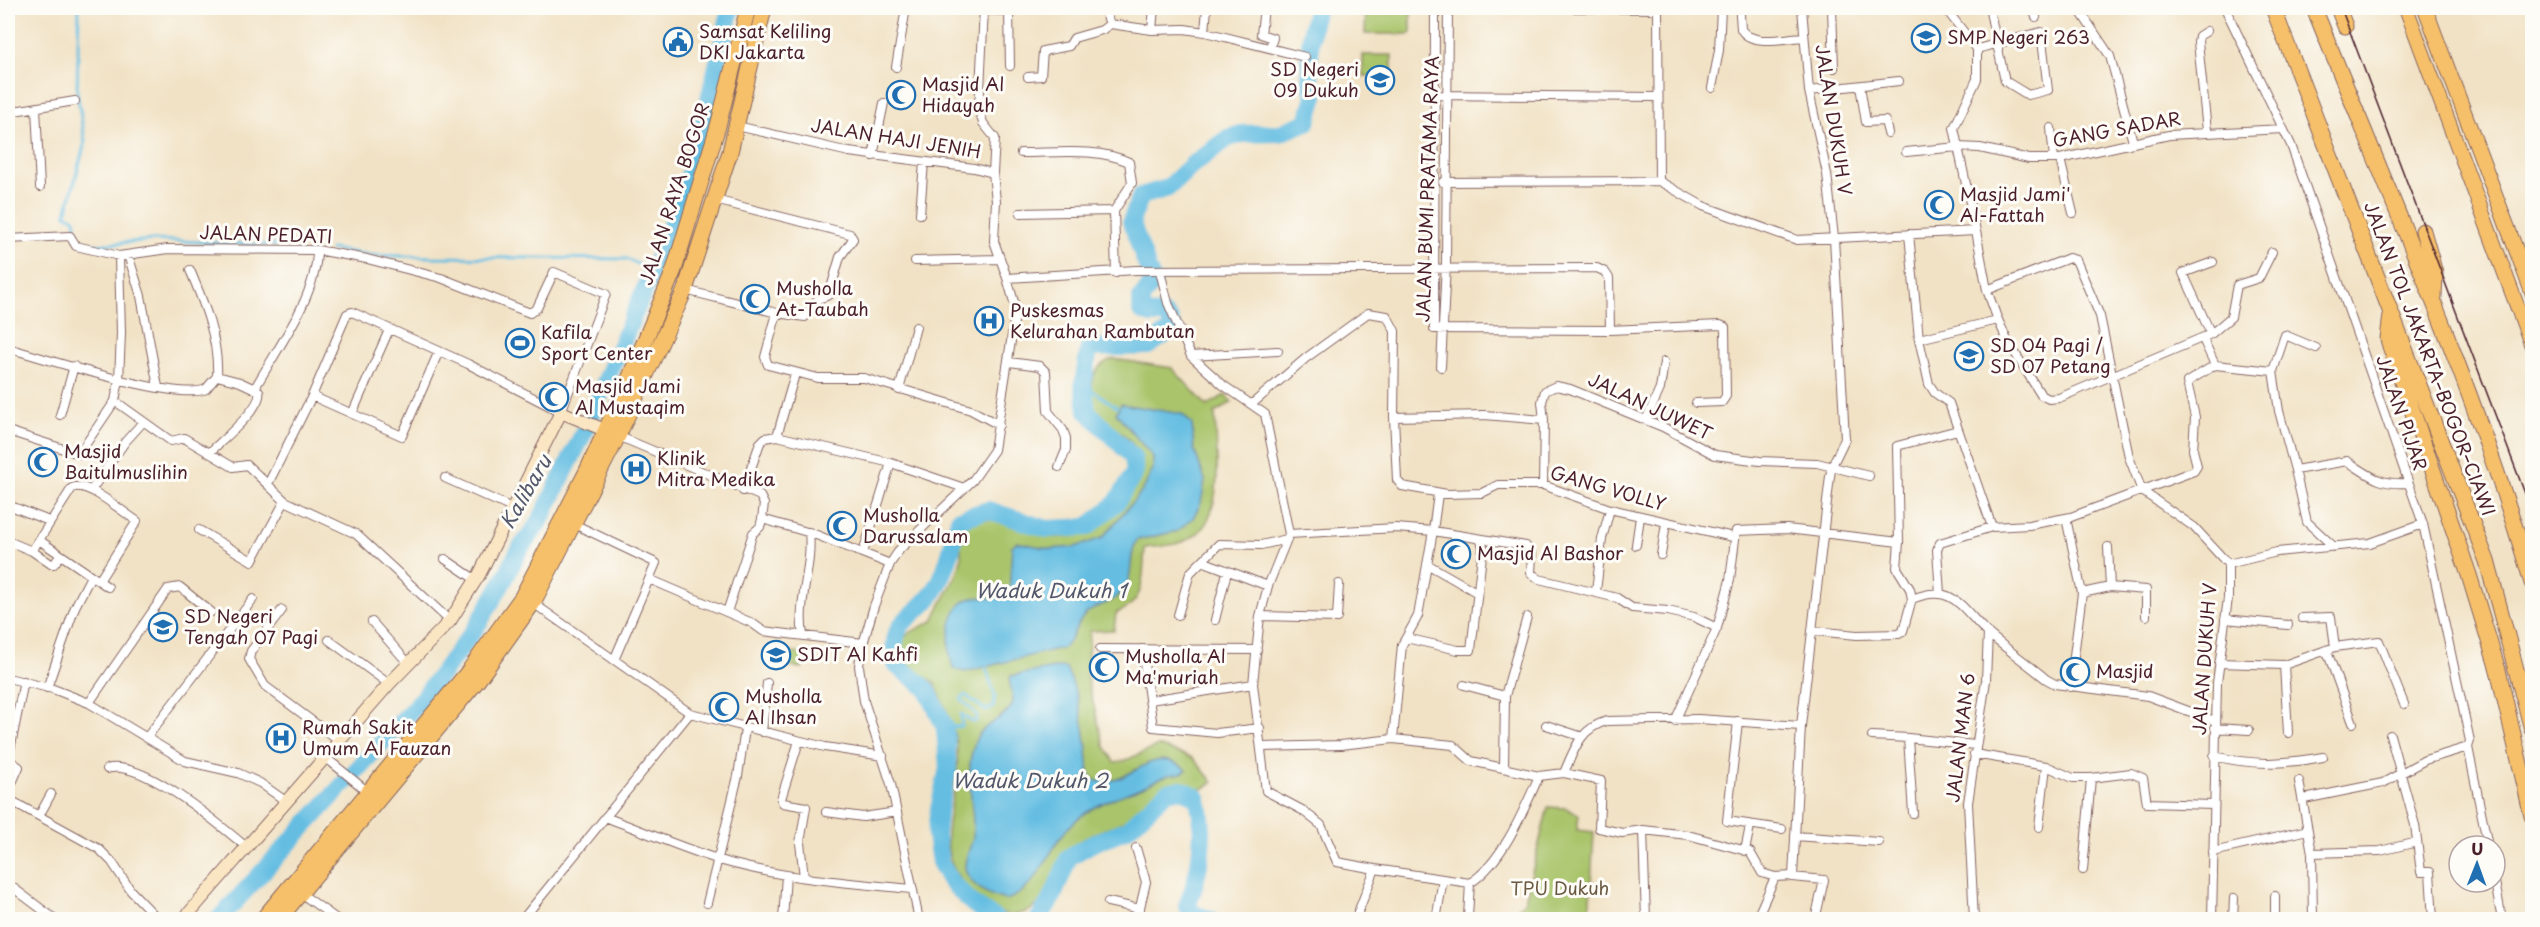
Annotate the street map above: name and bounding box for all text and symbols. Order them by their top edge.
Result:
place label: Samsat Keliling DKI Jakarta [699,17,831,65]
school or university icon: SMP Negeri 263 [1910,22,1942,54]
place label: SMP Negeri 263 [1947,23,2090,50]
public building icon: Samsat Keliling DKI Jakarta [662,26,694,58]
street label: JALAN DUKUH V [1809,42,1860,197]
place label: SD Negeri 09 Dukuh [1270,55,1359,103]
street label: JALAN BUMI PRATAMA RAYA [1408,55,1445,323]
school or university icon: SD Negeri 09 Dukuh [1364,64,1396,96]
place label: Masjid Al Hidayah [922,70,1004,118]
mosque icon: Masjid Al Hidayah [885,79,917,111]
street label: JALAN RAYA BOGOR [631,99,716,288]
street label: GANG SADAR [2050,104,2183,153]
street label: JALAN HAJI JENIH [809,111,983,164]
place label: Masjid Jami' Al-Fattah [1960,180,2070,228]
mosque icon: Masjid Jami' Al-Fattah [1923,189,1955,221]
street label: JALAN TOL JAKARTA–BOGOR–CIAWI [2358,197,2503,520]
street label: JALAN PEDATI [199,218,333,249]
place label: Musholla At-Taubah [776,274,869,322]
mosque icon: Musholla At-Taubah [739,283,771,315]
place label: Puskesmas Kelurahan Rambutan [1010,296,1195,344]
hospital icon: Puskesmas Kelurahan Rambutan [973,305,1005,337]
place label: Kafila Sport Center [541,318,653,366]
sports icon: Kafila Sport Center [504,327,536,359]
place label: SD 04 Pagi / SD 07 Petang [1990,331,2111,379]
school or university icon: SD 04 Pagi / SD 07 Petang [1953,340,1985,372]
street label: JALAN PIJAR [2370,351,2435,474]
street label: JALAN JUWET [1584,365,1718,447]
place label: Masjid Jami Al Mustaqim [575,372,685,420]
mosque icon: Masjid Jami Al Mustaqim [538,381,570,413]
place label: Masjid Baitulmuslihin [64,437,188,485]
place label: Klinik Mitra Medika [657,444,775,492]
mosque icon: Masjid Baitulmuslihin [27,446,59,478]
water label: Kalibaru [492,448,559,534]
hospital icon: Klinik Mitra Medika [620,453,652,485]
street label: GANG VOLLY [1547,458,1670,517]
place label: Musholla Darussalam [863,501,968,549]
mosque icon: Musholla Darussalam [826,510,858,542]
mosque icon: Masjid Al Bashor [1440,538,1472,570]
place label: Masjid Al Bashor [1477,539,1624,566]
water label: Waduk Dukuh 1 [975,575,1130,605]
street label: JALAN DUKUH V [2185,582,2222,736]
place label: SD Negeri Tengah 07 Pagi [184,602,318,650]
school or university icon: SD Negeri Tengah 07 Pagi [147,611,179,643]
school or university icon: SDIT Al Kahfi [760,639,792,671]
place label: SDIT Al Kahfi [797,640,918,667]
place label: Musholla Al Ma'muriah [1125,642,1226,690]
mosque icon: Musholla Al Ma'muriah [1088,651,1120,683]
mosque icon: Masjid [2059,656,2091,688]
place label: Masjid [2096,657,2154,684]
street label: JALAN MAN 6 [1938,672,1981,804]
place label: Musholla Al Ihsan [745,682,823,730]
mosque icon: Musholla Al Ihsan [708,691,740,723]
place label: Rumah Sakit Umum Al Fauzan [302,713,451,761]
hospital icon: Rumah Sakit Umum Al Fauzan [265,722,297,754]
water label: Waduk Dukuh 2 [952,765,1110,795]
north arrow [2447,834,2507,894]
text: U [2471,836,2484,860]
park label: TPU Dukuh [1511,874,1610,901]

